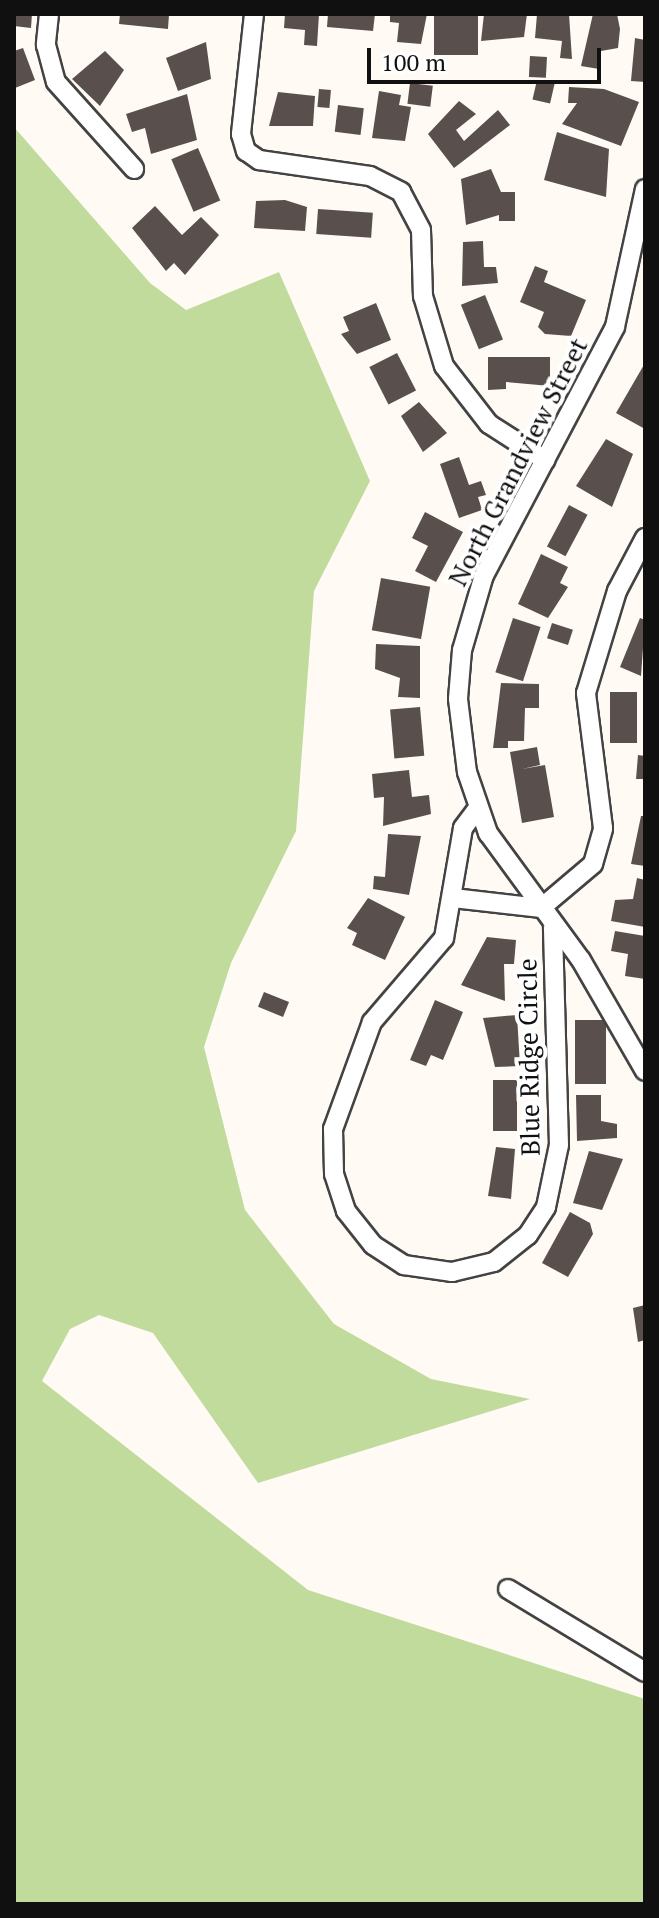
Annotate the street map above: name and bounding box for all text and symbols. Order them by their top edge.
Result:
scale bar [371,32,605,82]
text: 100 m [381,46,446,78]
street label: North Grandview Street [442,333,594,591]
street label: Blue Ridge Circle [512,958,546,1156]

